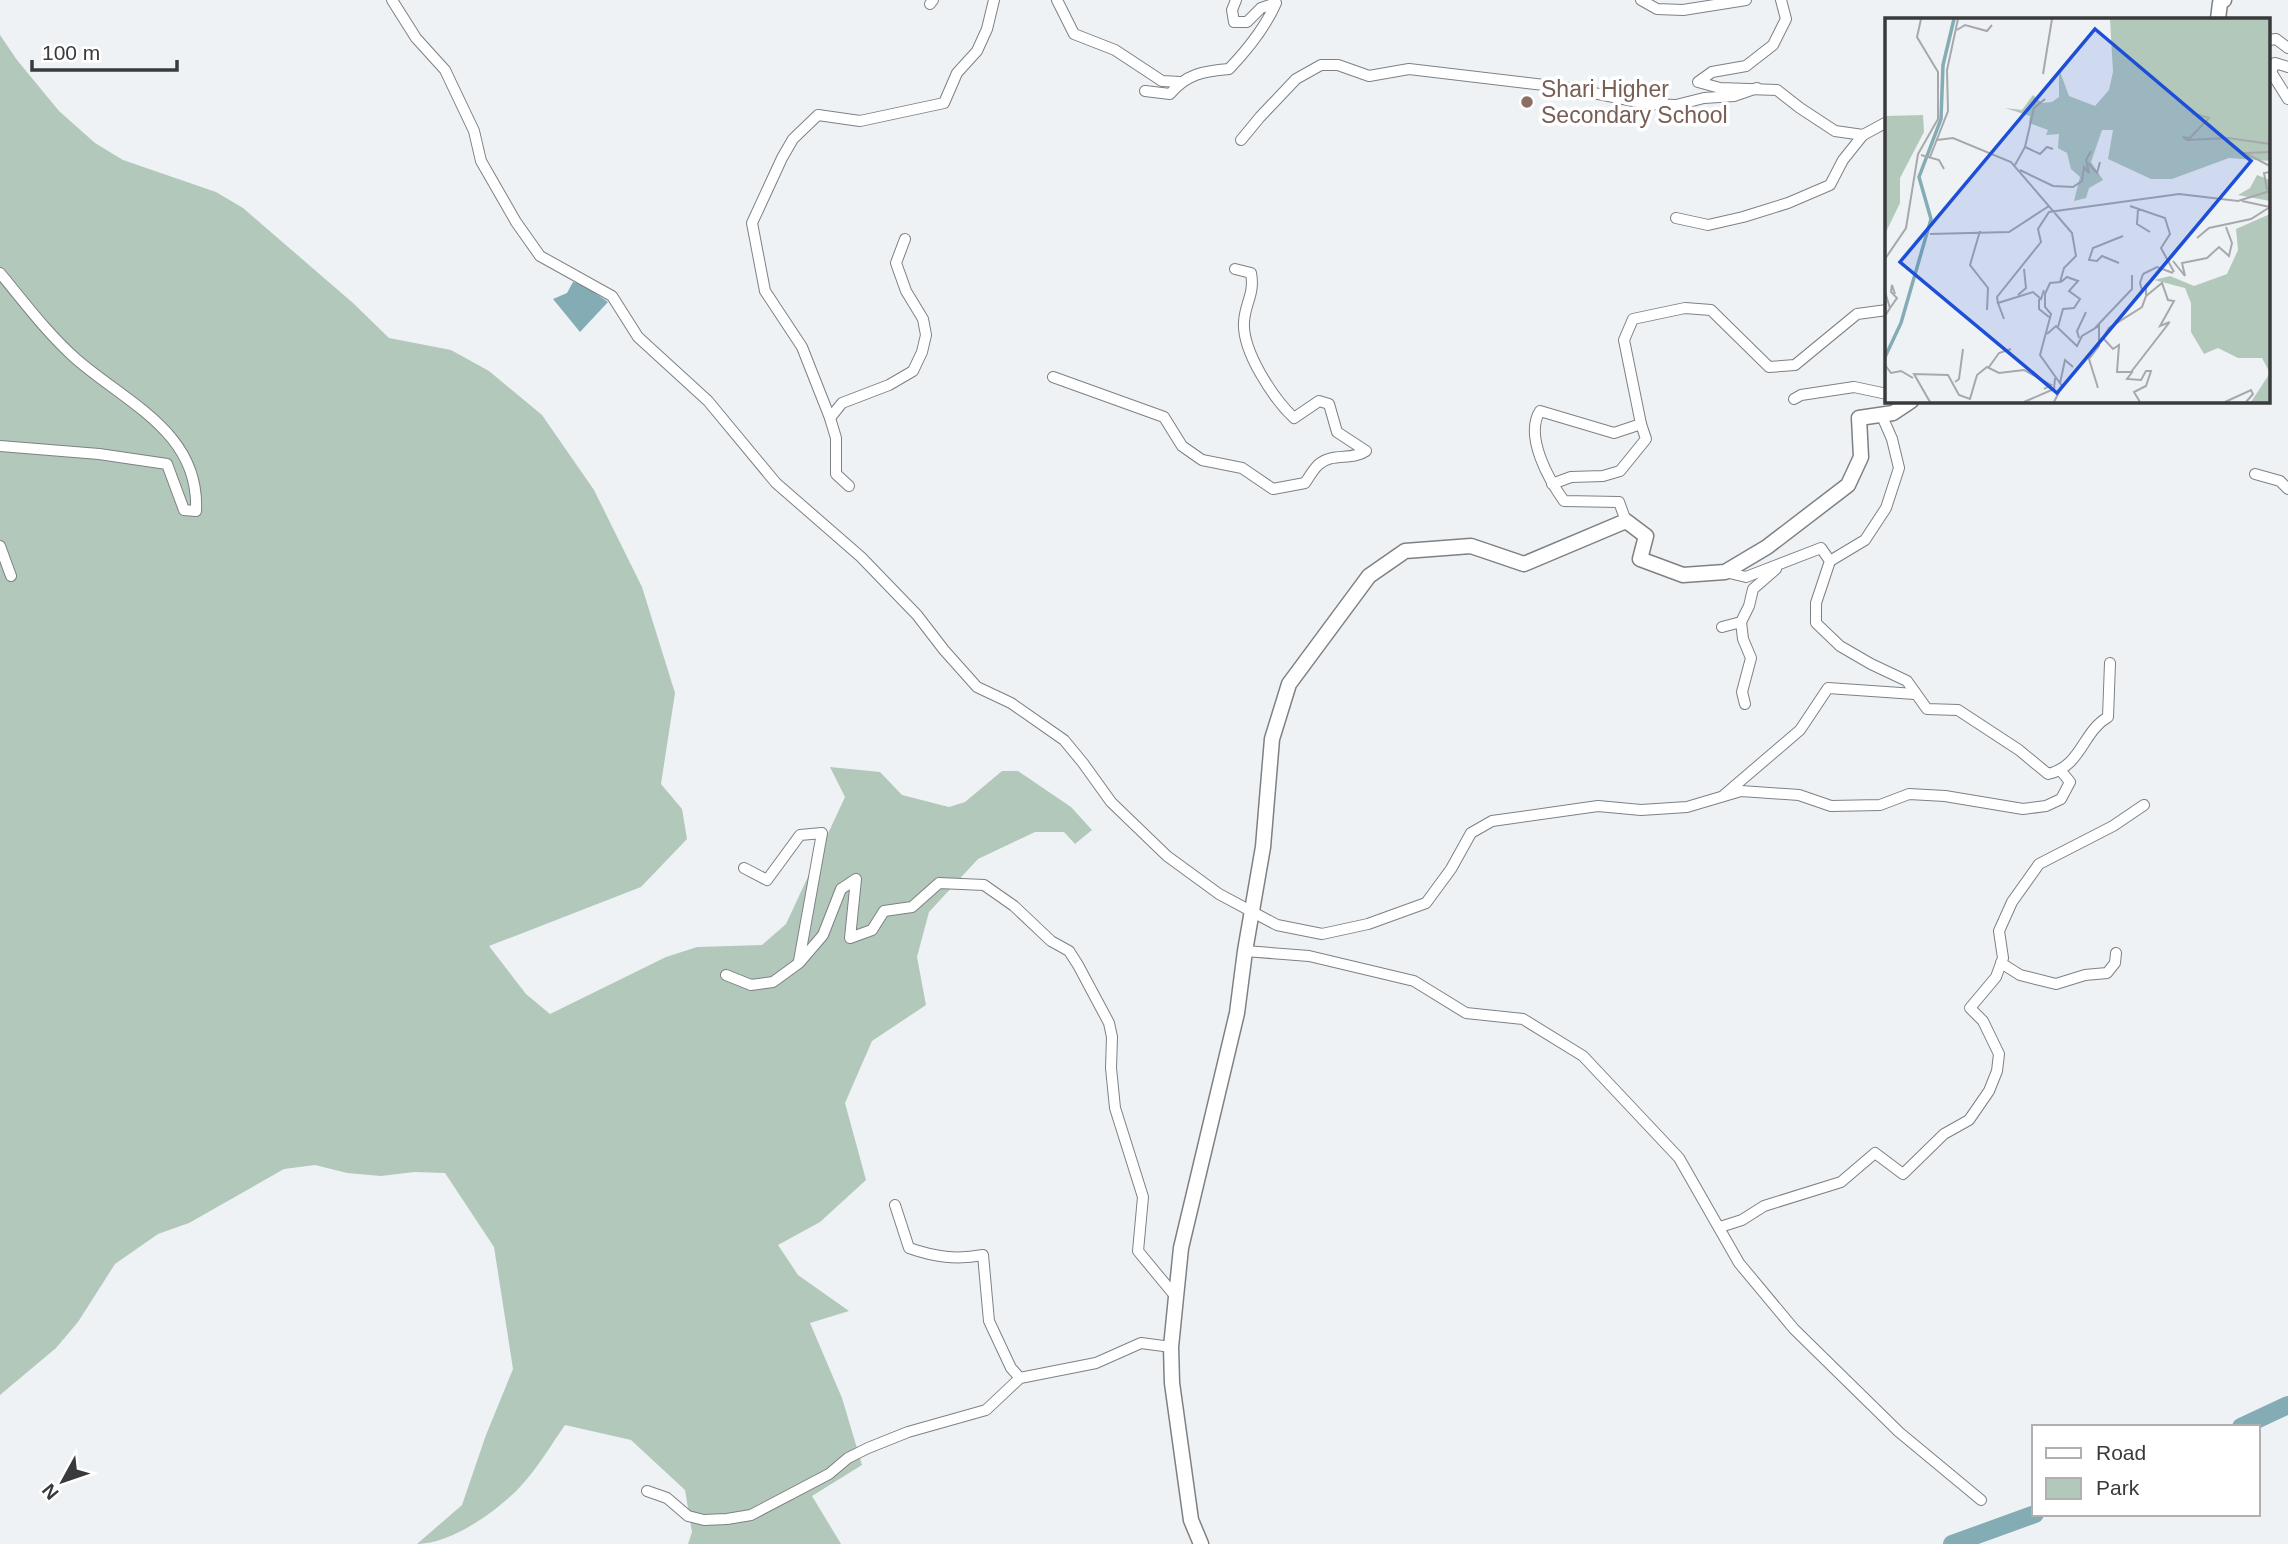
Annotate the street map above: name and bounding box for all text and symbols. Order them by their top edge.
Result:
inset map [1885,18,2270,402]
scale bar [32,28,177,72]
text: 100 m [42,41,100,64]
place label: Shari Higher Secondary School [1541,76,1728,128]
marker: Shari Higher Secondary School [1519,94,1535,110]
legend [2032,1425,2260,1516]
text: Road [2096,1441,2146,1464]
north arrow [28,1446,98,1516]
text: Park [2096,1476,2140,1499]
text: N [38,1480,63,1504]

